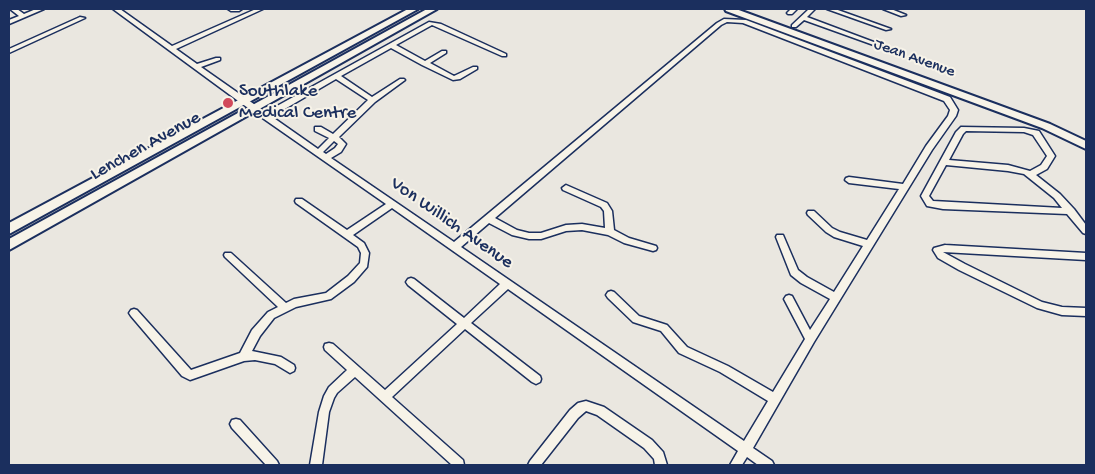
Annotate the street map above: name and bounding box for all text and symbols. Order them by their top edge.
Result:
street label: Jean Avenue [871,35,957,83]
place label: Southlake Medical Centre [239,81,356,125]
marker: Southlake Medical Centre [221,96,235,110]
street label: Lenchen Avenue [87,107,205,187]
street label: Von Willich Avenue [385,173,517,275]

